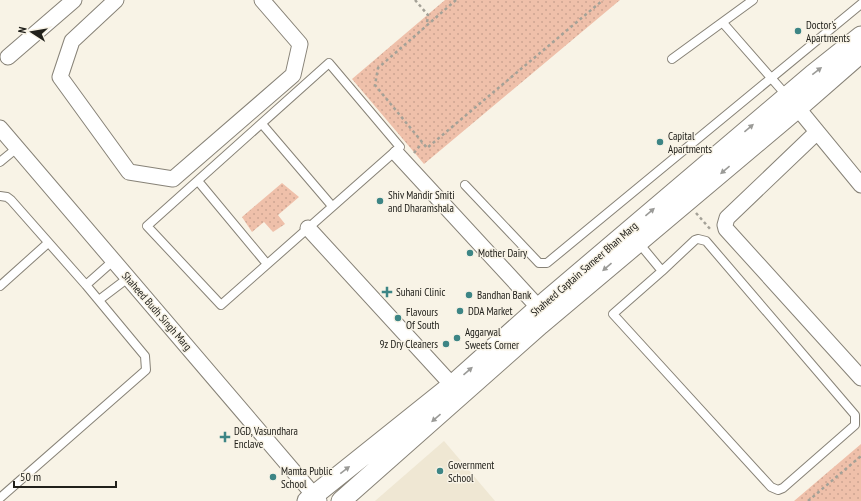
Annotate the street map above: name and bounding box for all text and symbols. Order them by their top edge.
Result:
north arrow [12,12,52,52]
place label: Doctor's Apartments [806,18,850,45]
text: N [15,26,30,34]
marker: Doctor's Apartments [793,26,803,36]
one-way arrow [812,66,823,75]
one-way arrow [744,123,755,132]
place label: Capital Apartments [668,129,712,156]
marker: Capital Apartments [655,137,665,147]
one-way arrow [720,165,731,174]
place label: Shiv Mandir Smiti and Dharamshala [388,188,455,215]
marker: Shiv Mandir Smiti and Dharamshala [375,196,385,206]
one-way arrow [645,208,656,217]
street label: Shaheed Captain Sameer Bhan Marg [528,219,641,319]
place label: Mother Dairy [478,246,528,260]
marker: Mother Dairy [465,248,475,258]
one-way arrow [602,263,613,272]
street label: Shaheed Budh Singh Marg [119,269,195,353]
place label: Suhani Clinic [396,285,445,299]
marker: Suhani Clinic [381,286,393,298]
place label: Bandhan Bank [477,288,532,302]
marker: Bandhan Bank [464,290,474,300]
place label: DDA Market [468,304,513,318]
place label: Flavours Of South [406,305,439,332]
marker: DDA Market [455,306,465,316]
marker: Flavours Of South [393,313,403,323]
place label: Aggarwal Sweets Corner [465,325,519,352]
marker: Aggarwal Sweets Corner [452,333,462,343]
place label: 9z Dry Cleaners [379,337,438,351]
marker: 9z Dry Cleaners [441,339,451,349]
one-way arrow [462,366,473,375]
one-way arrow [432,413,441,422]
place label: DGD, Vasundhara Enclave [234,424,298,451]
marker: DGD, Vasundhara Enclave [219,431,231,443]
place label: Government School [448,458,494,485]
scale bar [14,463,116,489]
place label: Mamta Public School [281,464,332,491]
one-way arrow [339,465,350,474]
marker: Government School [435,466,445,476]
text: 50 m [20,469,41,484]
marker: Mamta Public School [268,472,278,482]

